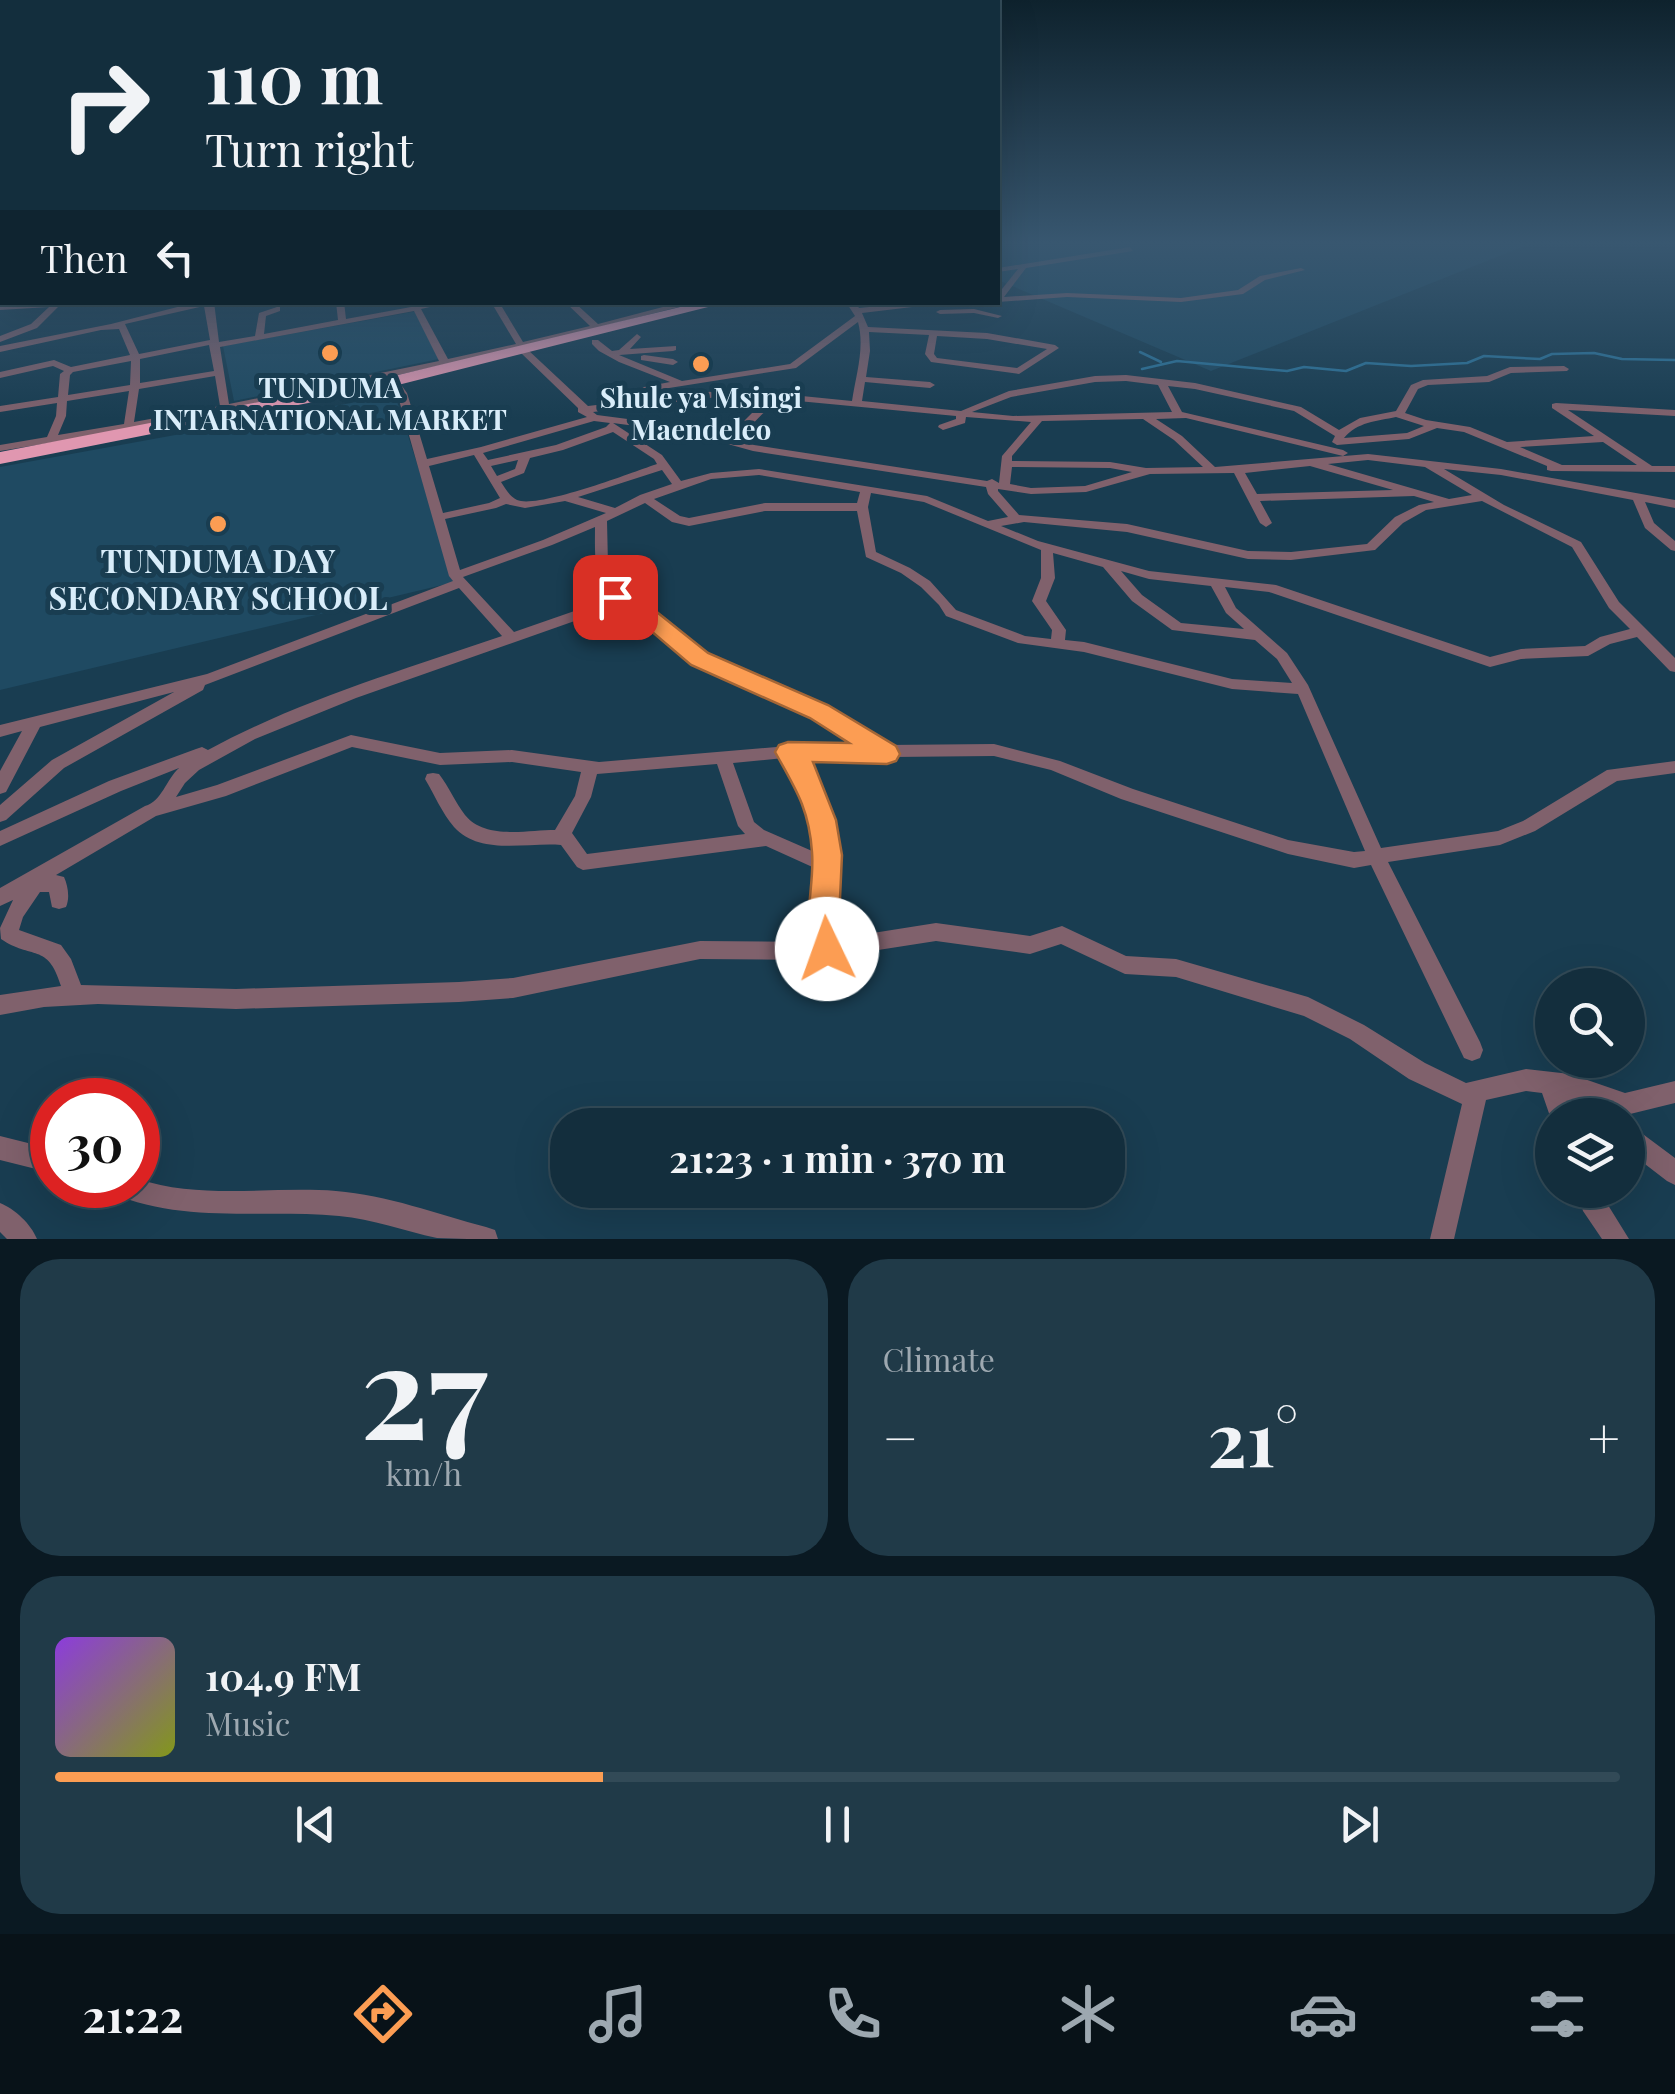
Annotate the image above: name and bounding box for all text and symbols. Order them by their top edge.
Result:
text: 110 m [205,28,383,122]
icon: right [40,40,170,170]
text: Turn right [205,118,413,178]
icon: left [148,230,203,285]
text: Then [40,232,128,283]
marker: TUNDUMA INTARNATIONAL MARKET [319,342,341,364]
marker: Shule ya Msingi Maendeleo [690,353,712,375]
place label: TUNDUMA INTARNATIONAL MARKET [153,368,507,437]
place label: Shule ya Msingi Maendeleo [600,378,802,447]
marker: TUNDUMA DAY SECONDARY SCHOOL [207,513,229,535]
place label: TUNDUMA DAY SECONDARY SCHOOL [49,538,387,618]
pin [573,555,658,640]
icon: arrive [588,570,643,625]
position arrow [775,897,879,1001]
map controls [1535,968,1645,1208]
button: search [1535,968,1645,1078]
speed limit sign: 30 [30,1078,160,1208]
button: layers [1535,1098,1645,1208]
text: 21:23 · 1 min · 370 m [669,1132,1006,1183]
text: 27 [360,1299,487,1473]
text: Climate [883,1337,995,1380]
text: 21° [1207,1386,1298,1486]
text: − [883,1399,918,1473]
text: + [1588,1399,1620,1473]
text: km/h [385,1451,462,1494]
text: 104.9 FM [205,1650,361,1701]
text: Music [205,1701,290,1744]
icon: previous [288,1797,343,1852]
icon: pause [810,1797,865,1852]
icon: next [1332,1797,1387,1852]
icon: directions [348,1979,418,2049]
icon: music [583,1979,653,2049]
icon: phone [818,1979,888,2049]
icon: climate [1053,1979,1123,2049]
icon: car [1288,1979,1358,2049]
icon: filters [1522,1979,1592,2049]
text: 21:22 [82,1984,183,2044]

